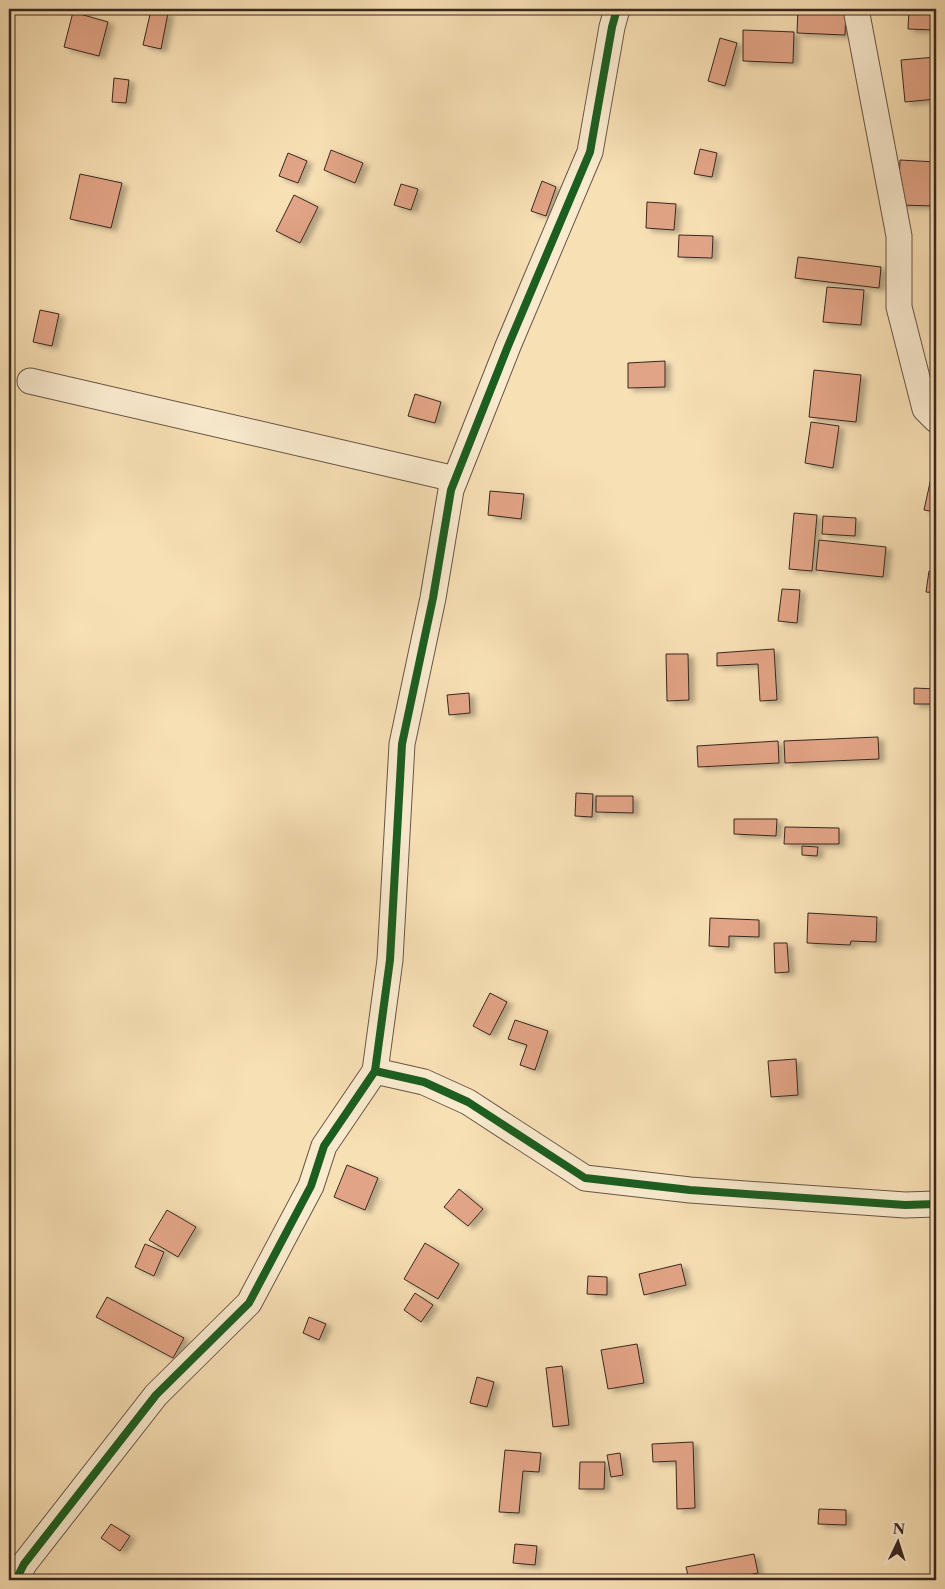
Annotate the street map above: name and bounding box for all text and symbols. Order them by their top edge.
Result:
north arrow [872,1516,922,1566]
text: N [892,1520,906,1538]

